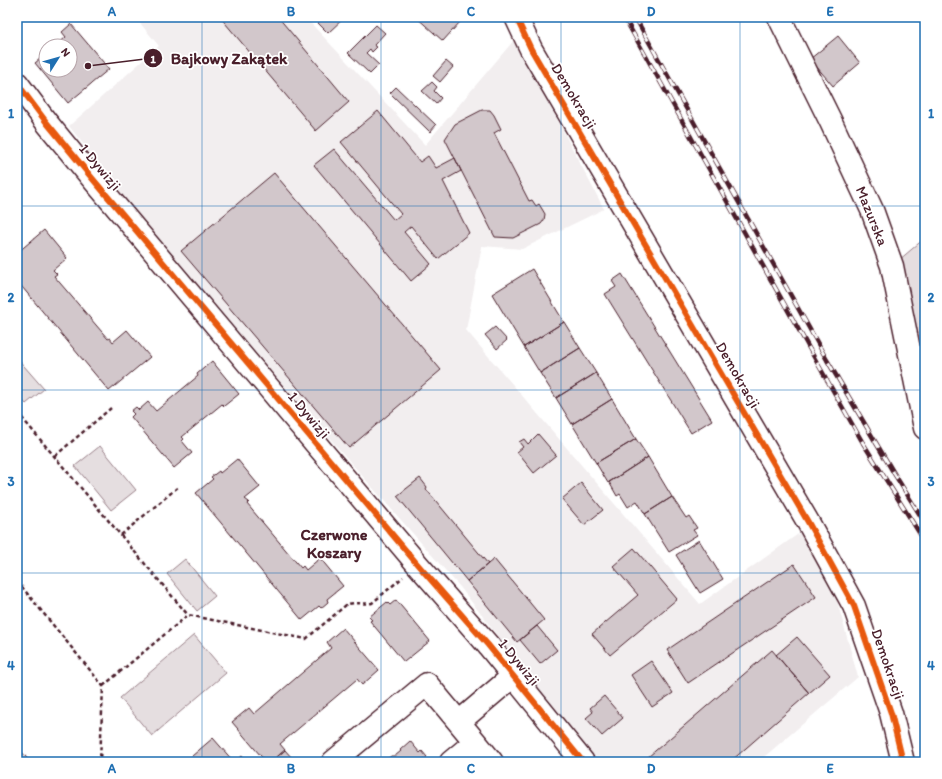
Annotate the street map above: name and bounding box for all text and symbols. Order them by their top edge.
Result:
text: A [107,4,117,19]
text: B [287,4,296,19]
text: C [467,4,476,19]
text: D [647,4,656,19]
text: E [826,4,834,19]
north arrow [38,38,78,78]
callout: Bajkowy Zakątek [143,44,295,72]
text: N [58,45,73,59]
text: Bajkowy Zakątek [171,49,288,69]
text: 1 [150,52,156,66]
street label: Demokracji [547,60,601,132]
text: 1 [8,106,14,121]
text: 1 [928,106,934,121]
street label: 1 Dywizji [75,140,125,194]
street label: Mazurska [852,184,892,249]
text: 2 [8,290,15,305]
text: 2 [928,290,935,305]
street label: Demokracji [712,339,764,411]
street label: 1 Dywizji [284,388,334,442]
text: 3 [7,474,15,489]
text: 3 [927,474,935,489]
district label: Czerwone Koszary [300,525,368,563]
street label: Demokracji [868,626,908,702]
street label: 1 Dywizji [494,635,544,689]
text: 4 [7,658,15,673]
text: 4 [927,658,935,673]
text: A [107,761,117,776]
text: B [287,761,296,776]
text: C [467,761,476,776]
text: D [647,761,656,776]
text: E [826,761,834,776]

